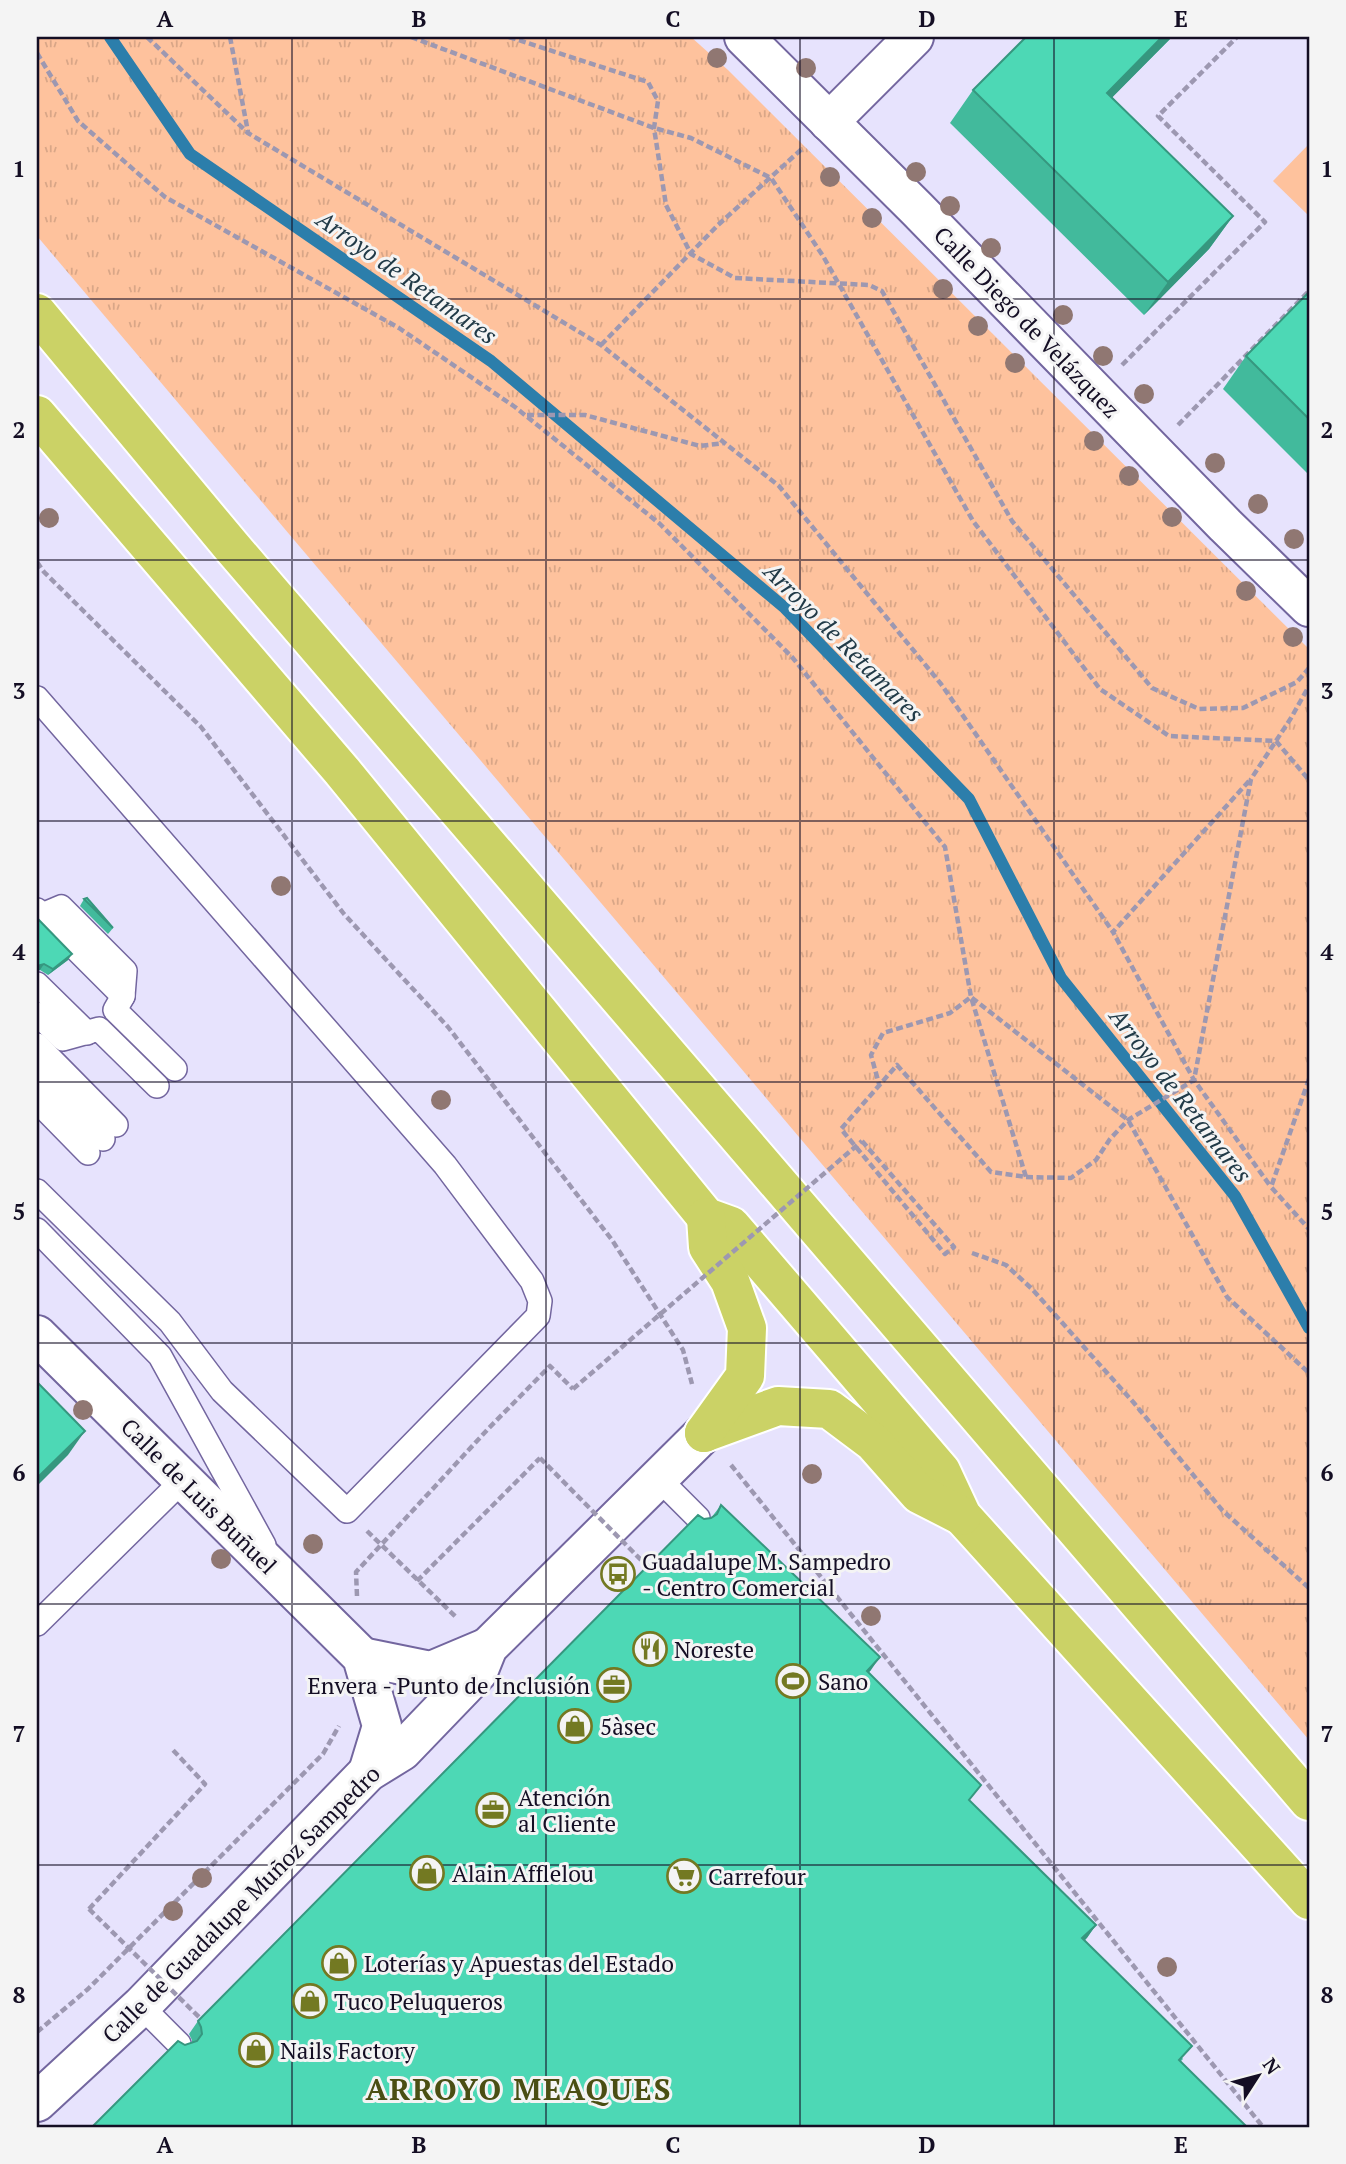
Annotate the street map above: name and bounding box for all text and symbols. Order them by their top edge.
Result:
text: A [157,3,174,34]
text: B [412,3,427,34]
text: C [666,3,681,34]
text: D [919,3,936,34]
text: E [1174,3,1188,34]
text: 1 [13,153,26,184]
text: 1 [1321,153,1334,184]
water label: Arroyo de Retamares [309,202,504,351]
street label: Calle Diego de Velázquez [927,220,1127,424]
text: 2 [13,414,26,445]
text: 2 [1321,414,1334,445]
water label: Arroyo de Retamares [756,554,931,729]
text: 3 [13,675,26,706]
text: 3 [1321,675,1334,706]
text: 4 [13,936,26,967]
text: 4 [1321,936,1334,967]
water label: Arroyo de Retamares [1101,999,1259,1189]
text: 5 [13,1196,26,1227]
text: 5 [1321,1196,1334,1227]
street label: Calle de Luis Buñuel [114,1411,284,1581]
text: 6 [13,1457,26,1488]
text: 6 [1321,1457,1334,1488]
place label: Guadalupe M. Sampedro - Centro Comercial [642,1546,891,1603]
bus stop icon: Guadalupe M. Sampedro - Centro Comercial [599,1555,637,1593]
restaurant icon: Noreste [631,1630,669,1668]
place label: Noreste [674,1634,754,1665]
sports icon: Sano [774,1662,812,1700]
office icon: Envera - Punto de Inclusión [595,1666,633,1704]
place label: Sano [818,1666,868,1697]
place label: Envera - Punto de Inclusión [307,1670,590,1701]
shop icon: 5àsec [556,1707,594,1745]
place label: 5àsec [600,1711,656,1742]
text: 7 [13,1718,26,1749]
text: 7 [1321,1718,1334,1749]
street label: Calle de Guadalupe Muñoz Sampedro [95,1758,387,2050]
place label: Atención al Cliente [518,1782,616,1839]
office icon: Atención al Cliente [474,1791,512,1829]
shop icon: Alain Afflelou [408,1854,446,1892]
supermarket icon: Carrefour [665,1857,703,1895]
place label: Alain Afflelou [452,1858,594,1889]
place label: Carrefour [708,1861,806,1892]
shop icon: Loterías y Apuestas del Estado [320,1944,358,1982]
place label: Loterías y Apuestas del Estado [364,1948,674,1979]
text: 8 [13,1979,26,2010]
text: 8 [1321,1979,1334,2010]
shop icon: Tuco Peluqueros [291,1982,329,2020]
place label: Tuco Peluqueros [334,1986,503,2017]
shop icon: Nails Factory [237,2031,275,2069]
place label: Nails Factory [280,2035,415,2066]
north arrow [1224,2042,1294,2112]
text: N [1258,2053,1287,2079]
district label: ARROYO MEAQUES [366,2069,672,2109]
text: A [157,2129,174,2160]
text: B [412,2129,427,2160]
text: C [666,2129,681,2160]
text: D [919,2129,936,2160]
text: E [1174,2129,1188,2160]

